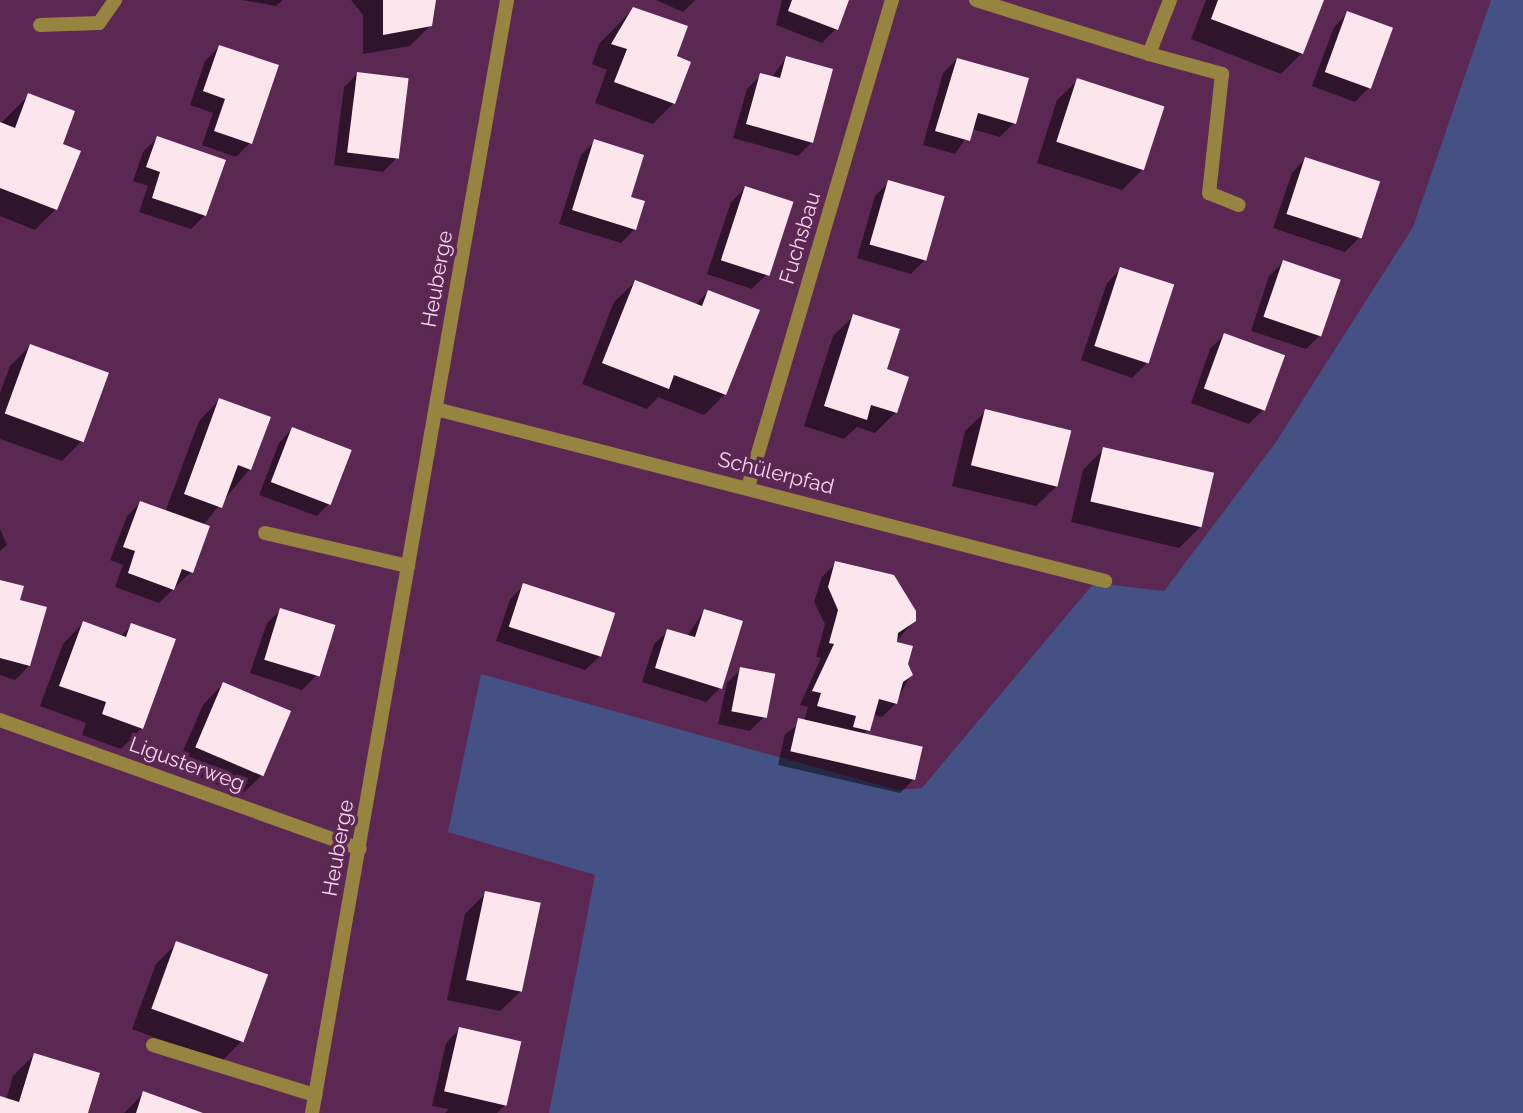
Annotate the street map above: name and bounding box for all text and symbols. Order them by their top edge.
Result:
street label: Fuchsbau [774,189,826,287]
street label: Heuberge [416,229,458,329]
street label: Schülerpfad [715,446,837,500]
street label: Ligusterweg [126,731,248,797]
street label: Heuberge [317,798,359,898]

